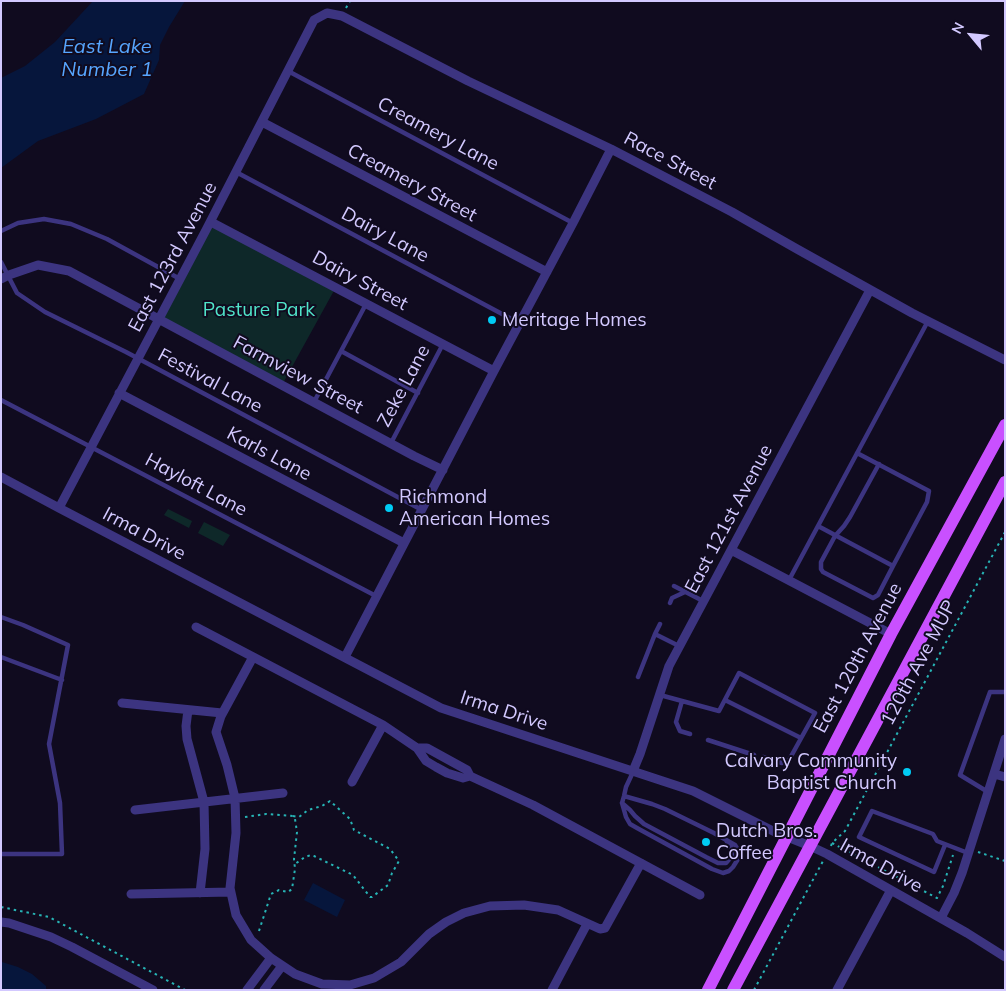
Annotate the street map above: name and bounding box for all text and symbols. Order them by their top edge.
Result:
north arrow [946,10,996,60]
text: N [947,19,968,37]
water label: East Lake Number 1 [61,35,153,82]
street label: Creamery Lane [373,92,503,176]
street label: Race Street [620,127,720,195]
street label: Creamery Street [343,139,481,227]
street label: East 123rd Avenue [124,178,222,336]
street label: Dairy Lane [337,202,433,268]
street label: Dairy Street [308,246,412,316]
park label: Pasture Park [203,299,315,321]
place label: Meritage Homes [502,309,647,331]
marker: Meritage Homes [486,314,498,326]
street label: Farmview Street [229,331,367,419]
street label: Zeke Lane [373,341,435,431]
street label: Festival Lane [154,344,266,418]
street label: Karls Lane [223,422,315,486]
street label: East 121st Avenue [680,441,778,597]
street label: Hayloft Lane [141,449,251,521]
place label: Richmond American Homes [399,486,550,530]
marker: Richmond American Homes [383,502,395,514]
street label: Irma Drive [99,503,189,565]
street label: East 120th Avenue [809,579,907,737]
street label: 120th Ave MUP [876,597,962,729]
street label: Irma Drive [457,686,551,736]
place label: Calvary Community Baptist Church [725,750,897,794]
marker: Calvary Community Baptist Church [901,766,913,778]
place label: Dutch Bros. Coffee [716,820,817,864]
street label: Irma Drive [836,834,926,898]
marker: Dutch Bros. Coffee [700,836,712,848]

